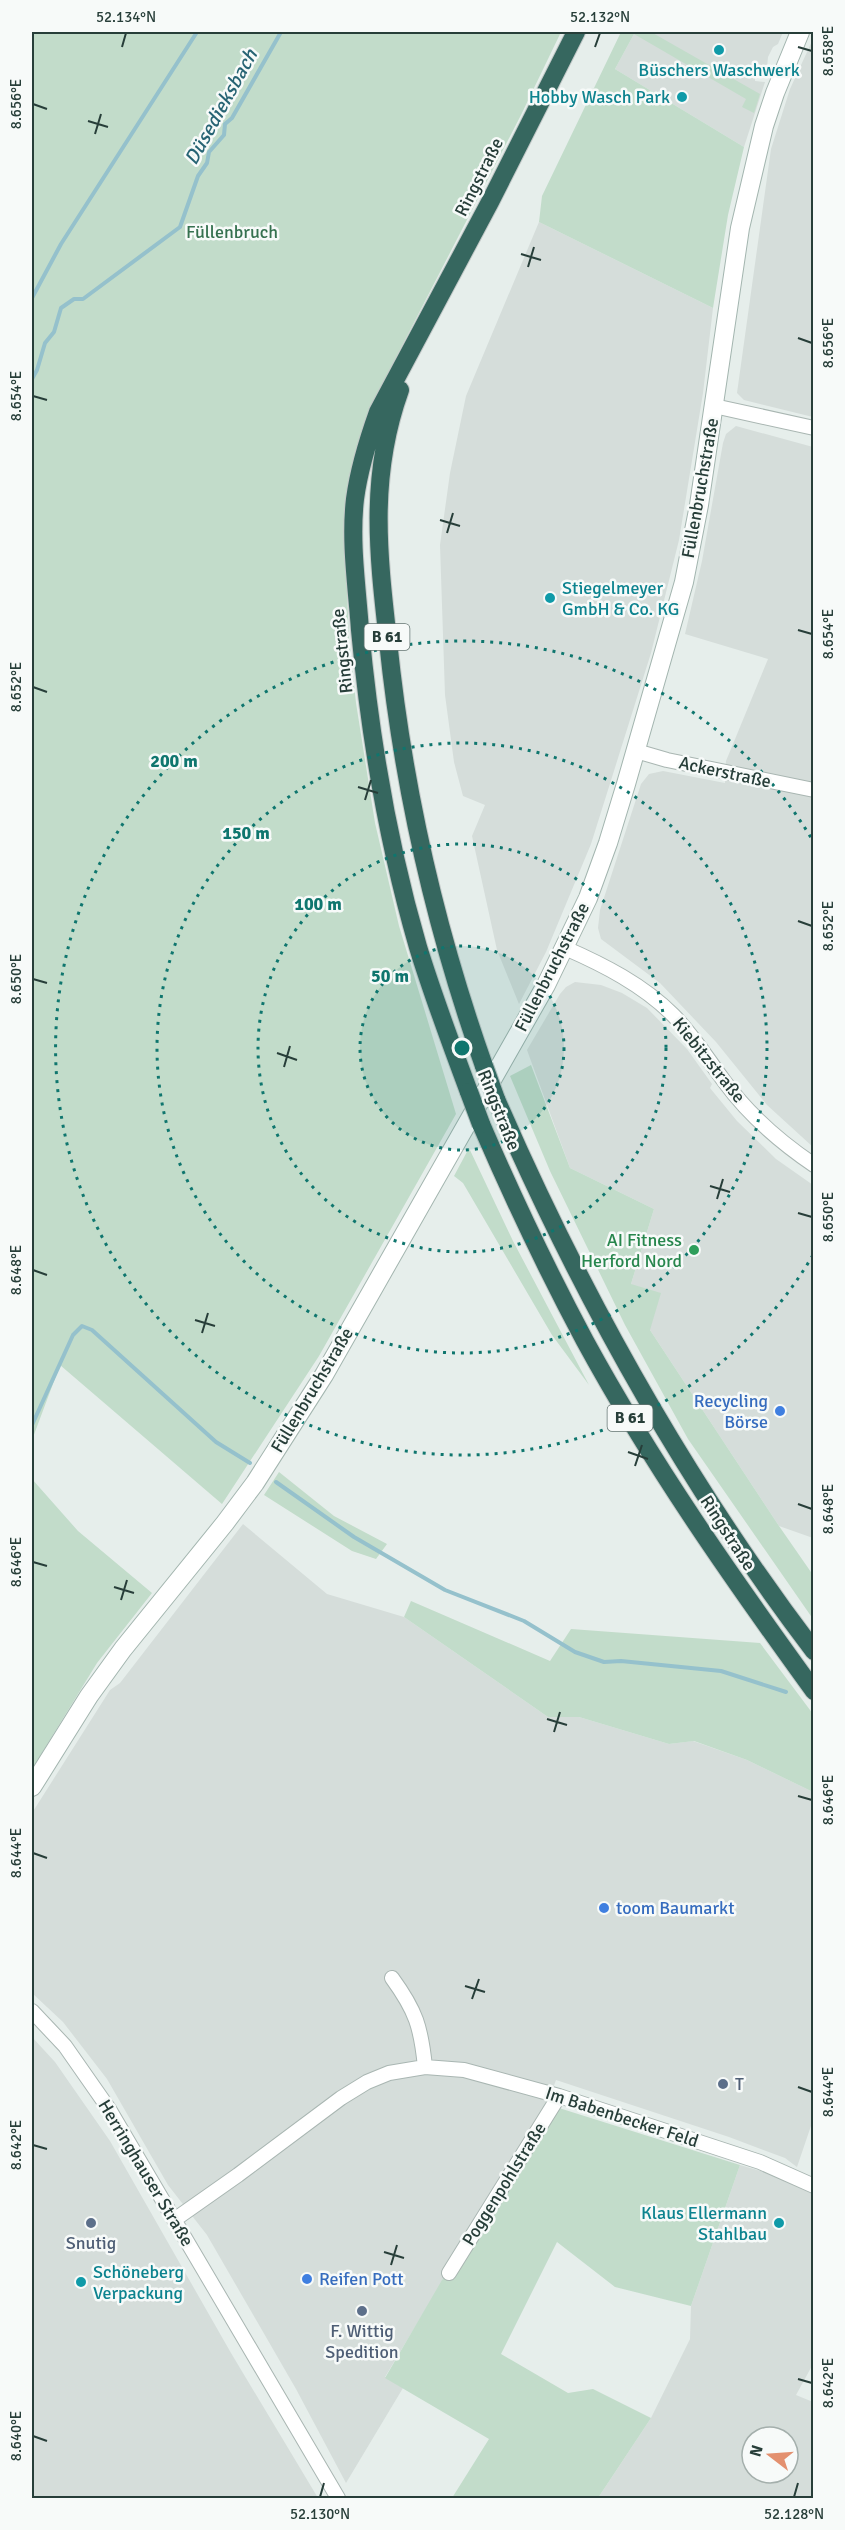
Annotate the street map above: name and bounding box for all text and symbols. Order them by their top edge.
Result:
text: 52.134°N [96,8,156,26]
text: 52.132°N [570,8,630,26]
text: 8.658°E [819,26,837,76]
marker: Büschers Waschwerk [712,43,726,57]
water label: Düsedieksbach [179,44,264,169]
place label: Büschers Waschwerk [638,59,800,81]
text: 8.656°E [7,79,25,129]
place label: Hobby Wasch Park [529,86,670,108]
marker: Hobby Wasch Park [675,90,689,104]
street label: Ringstraße [450,134,508,220]
park label: Füllenbruch [186,221,278,243]
text: 8.656°E [819,318,837,368]
text: 8.654°E [7,371,25,421]
street label: Füllenbruchstraße [677,416,723,560]
place label: Stiegelmeyer GmbH & Co. KG [562,577,679,620]
marker: Stiegelmeyer GmbH & Co. KG [543,591,557,605]
street label: Ringstraße [327,608,357,694]
text: 8.654°E [819,609,837,659]
road number: B 61 [364,624,410,650]
text: 8.652°E [7,662,25,712]
text: 200 m [150,750,198,772]
street label: Ackerstraße [677,751,773,793]
text: 150 m [222,822,270,844]
text: 100 m [294,893,342,915]
street label: Füllenbruchstraße [510,899,594,1035]
text: 8.652°E [819,901,837,951]
text: 8.650°E [7,954,25,1004]
text: 50 m [371,965,409,987]
street label: Kiebitzstraße [668,1013,750,1107]
centre of rings [452,1038,472,1058]
street label: Ringstraße [473,1066,525,1154]
text: 8.650°E [819,1192,837,1242]
place label: AI Fitness Herford Nord [581,1229,682,1272]
marker: AI Fitness Herford Nord [687,1243,701,1257]
text: 8.648°E [7,1245,25,1295]
street label: Füllenbruchstraße [266,1323,358,1457]
place label: Recycling Börse [694,1390,768,1433]
marker: Recycling Börse [773,1404,787,1418]
road number: B 61 [608,1405,652,1431]
text: 8.648°E [819,1484,837,1534]
street label: Ringstraße [696,1491,760,1575]
text: 8.646°E [7,1537,25,1587]
text: 8.646°E [819,1775,837,1825]
text: 8.644°E [7,1828,25,1878]
place label: toom Baumarkt [616,1897,734,1919]
marker: toom Baumarkt [597,1901,611,1915]
text: 8.644°E [819,2067,837,2117]
place label: T [735,2073,744,2095]
marker: T [716,2077,730,2091]
street label: Im Babenbecker Feld [543,2082,701,2152]
street label: Herringhauser Straße [93,2096,199,2250]
street label: Poggenpohlstraße [457,2118,551,2250]
text: 8.642°E [7,2120,25,2170]
place label: Klaus Ellermann Stahlbau [641,2202,767,2245]
marker: Snutig [84,2216,98,2230]
marker: Klaus Ellermann Stahlbau [772,2216,786,2230]
place label: Snutig [66,2232,116,2254]
place label: Schöneberg Verpackung [93,2261,184,2304]
place label: Reifen Pott [319,2268,404,2290]
marker: Reifen Pott [300,2272,314,2286]
marker: Schöneberg Verpackung [74,2275,88,2289]
marker: F. Wittig Spedition [355,2304,369,2318]
place label: F. Wittig Spedition [325,2320,399,2363]
text: 8.642°E [819,2358,837,2408]
text: 8.640°E [7,2411,25,2461]
north arrow [740,2425,800,2485]
text: N [745,2443,768,2459]
text: 52.130°N [290,2505,350,2523]
text: 52.128°N [764,2505,824,2523]

